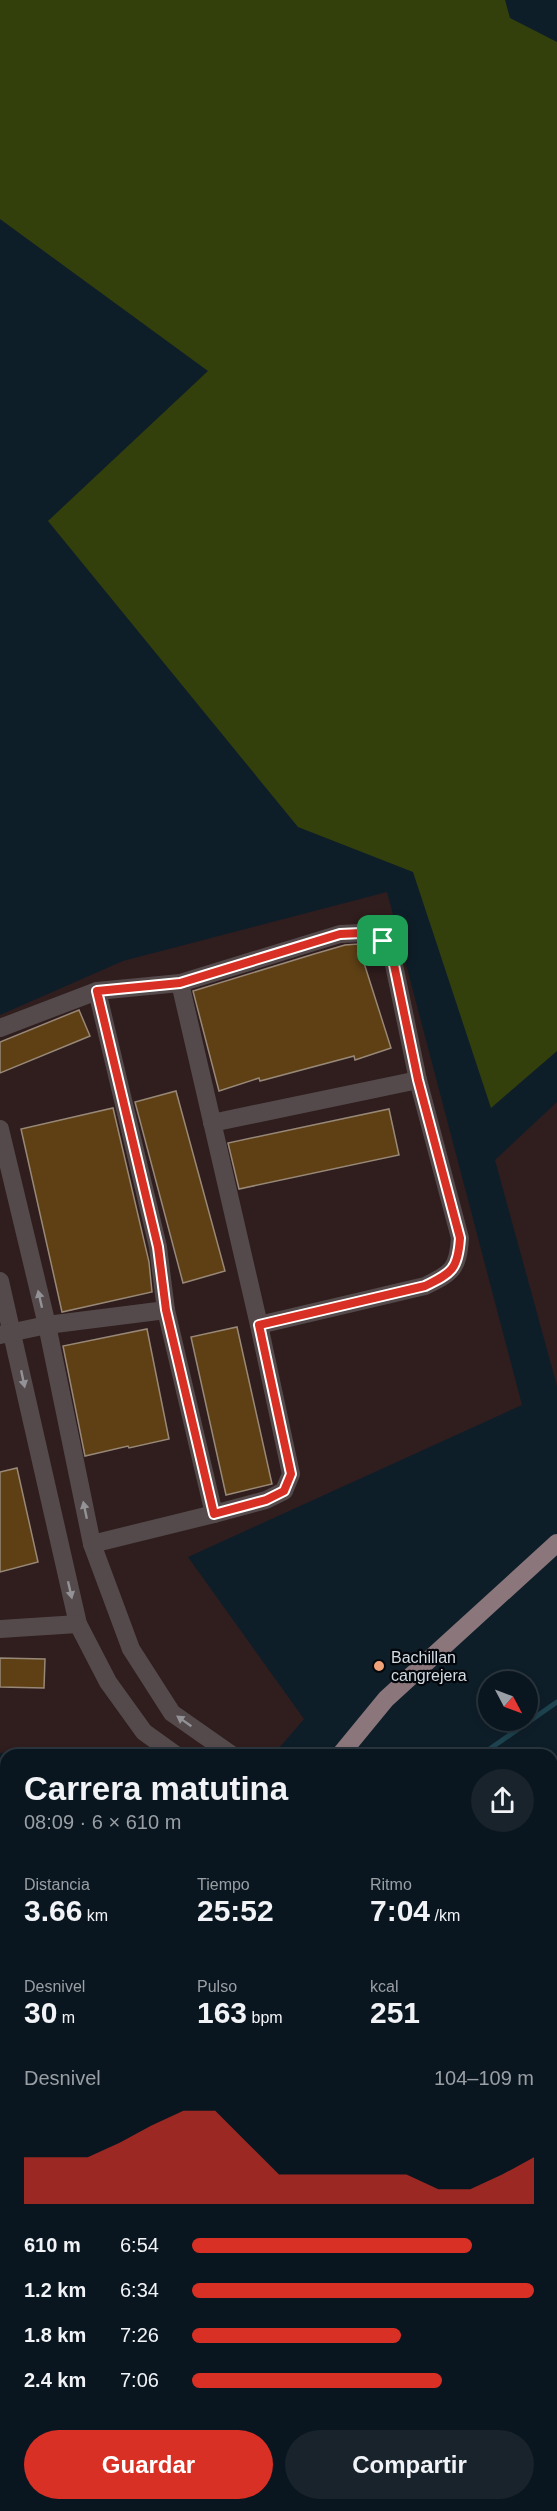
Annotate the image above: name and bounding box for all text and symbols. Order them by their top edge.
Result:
pin [357,915,408,966]
icon: arrive [366,924,399,957]
one-way arrow [35,1290,45,1308]
one-way arrow [19,1370,29,1388]
one-way arrow [80,1501,89,1520]
one-way arrow [66,1581,75,1600]
place label: Bachillan cangrejera [391,1649,467,1684]
marker: Bachillan cangrejera [372,1659,386,1673]
north arrow [478,1671,538,1731]
map controls [478,1671,538,1731]
one-way arrow [176,1715,192,1727]
button: share [471,1769,534,1832]
text: Carrera matutina [24,1770,288,1807]
text: 08:09 · 6 × 610 m [24,1811,181,1833]
text: Distancia [24,1876,90,1893]
text: Tiempo [197,1876,250,1893]
text: Ritmo [370,1876,412,1893]
text: 3.66 [24,1894,82,1927]
text: 25:52 [197,1894,274,1927]
text: 7:04 [370,1894,430,1927]
text: km [82,1907,108,1924]
text: /km [430,1907,460,1924]
text: Desnivel [24,1978,85,1995]
text: Pulso [197,1978,237,1995]
text: kcal [370,1978,398,1995]
text: 30 [24,1996,57,2029]
text: 163 [197,1996,247,2029]
text: 251 [370,1996,420,2029]
text: m [57,2009,75,2026]
text: bpm [247,2009,283,2026]
text: Desnivel [24,2067,101,2089]
text: 104–109 m [434,2067,534,2089]
text: 610 m [24,2234,81,2256]
text: 6:54 [120,2234,159,2256]
text: 1.2 km [24,2279,86,2301]
text: 6:34 [120,2279,159,2301]
text: 1.8 km [24,2324,86,2346]
text: 7:26 [120,2324,159,2346]
text: 2.4 km [24,2369,86,2391]
text: 7:06 [120,2369,159,2391]
button: Guardar [24,2430,273,2499]
button: Compartir [285,2430,534,2499]

